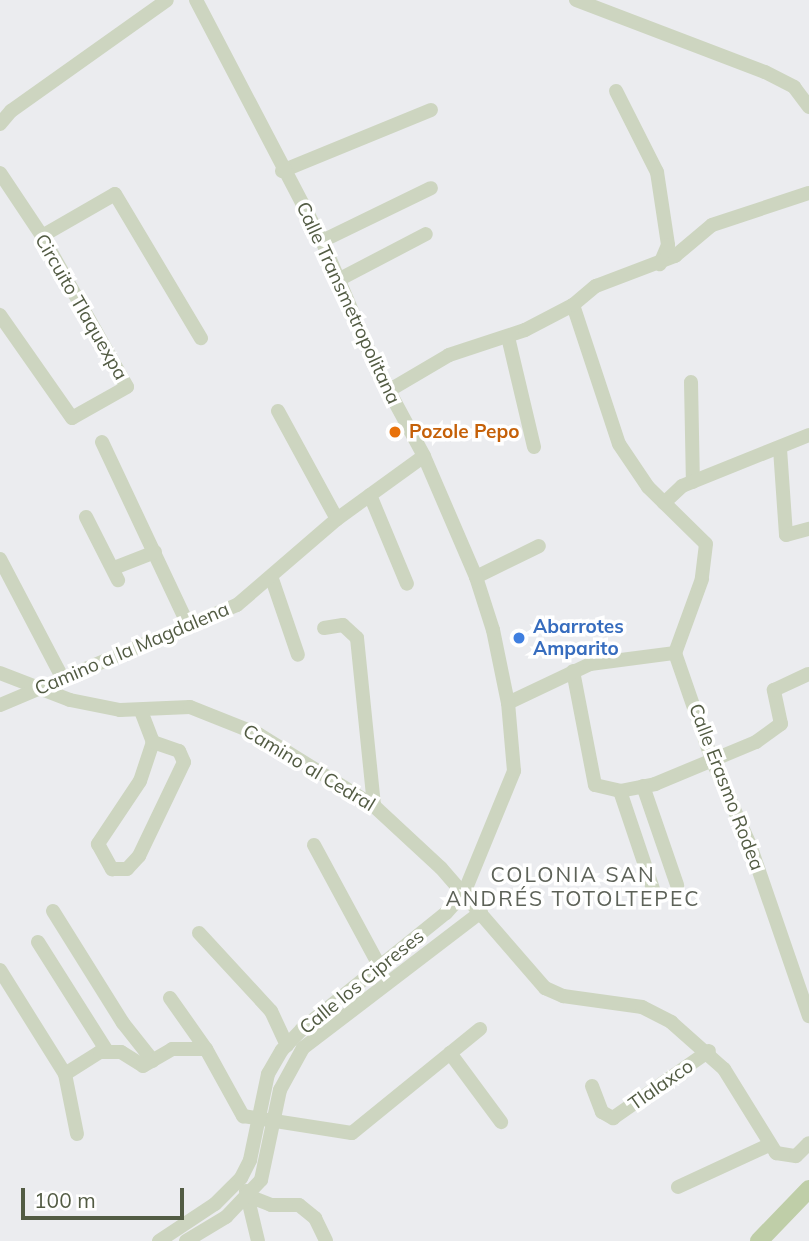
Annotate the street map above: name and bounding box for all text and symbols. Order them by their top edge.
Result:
street label: Calle Transmetropolitana [291,198,405,408]
street label: Circuito Tlaquexpa [30,230,132,384]
place label: Pozole Pepo [409,421,520,443]
marker: Pozole Pepo [387,424,403,440]
street label: Camino a la Magdalena [31,598,233,700]
place label: Abarrotes Amparito [533,616,624,660]
marker: Abarrotes Amparito [511,630,527,646]
street label: Calle Erasmo Rodea [684,700,768,874]
street label: Camino al Cedral [239,720,379,816]
district label: COLONIA SAN ANDRÉS TOTOLTEPEC [448,861,698,911]
street label: Calle los Cipreses [295,925,429,1039]
street label: Tlalaxco [624,1055,698,1115]
scale bar [24,1174,187,1218]
text: 100 m [34,1187,96,1213]

